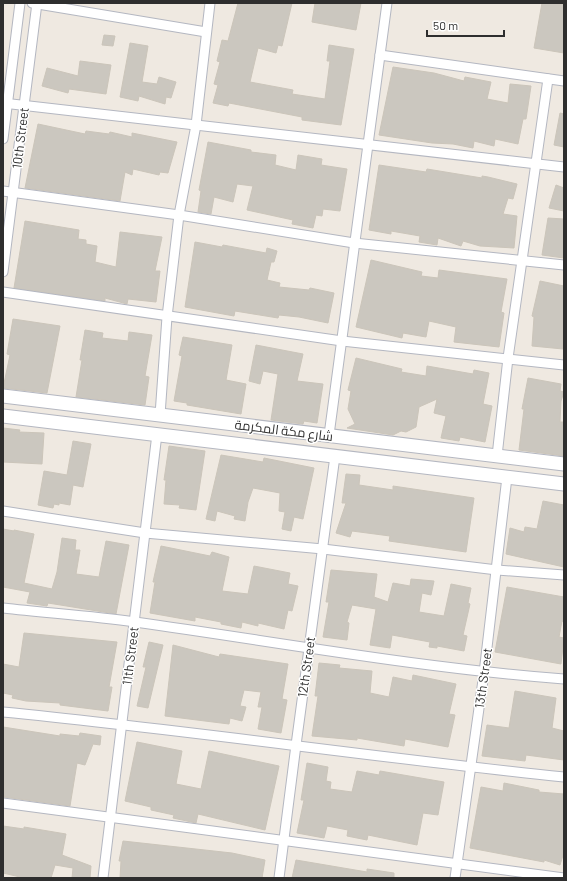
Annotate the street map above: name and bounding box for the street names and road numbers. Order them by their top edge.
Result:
street label: 10th Street [8,106,32,170]
street label: شارع مكة المكرمة [234,416,334,445]
street label: 11th Street [118,626,142,686]
street label: 12th Street [294,636,318,698]
street label: 13th Street [471,647,495,709]

